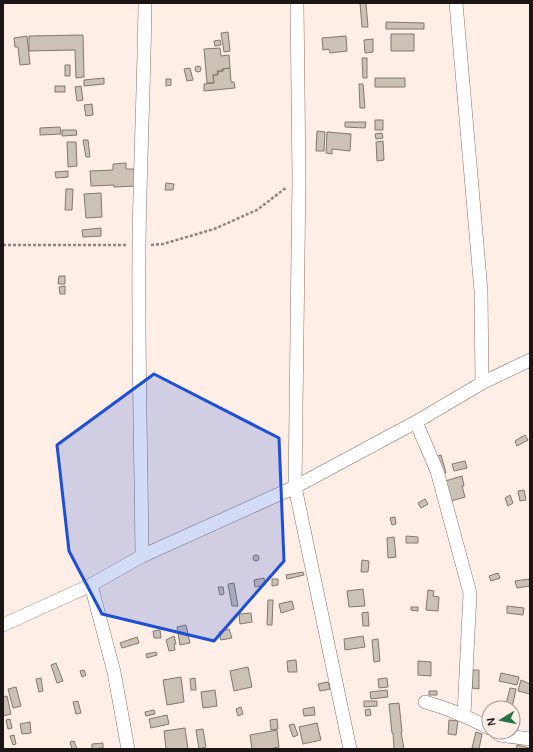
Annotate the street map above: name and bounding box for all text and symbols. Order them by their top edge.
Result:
north arrow [481,700,521,740]
text: N [483,717,499,727]

